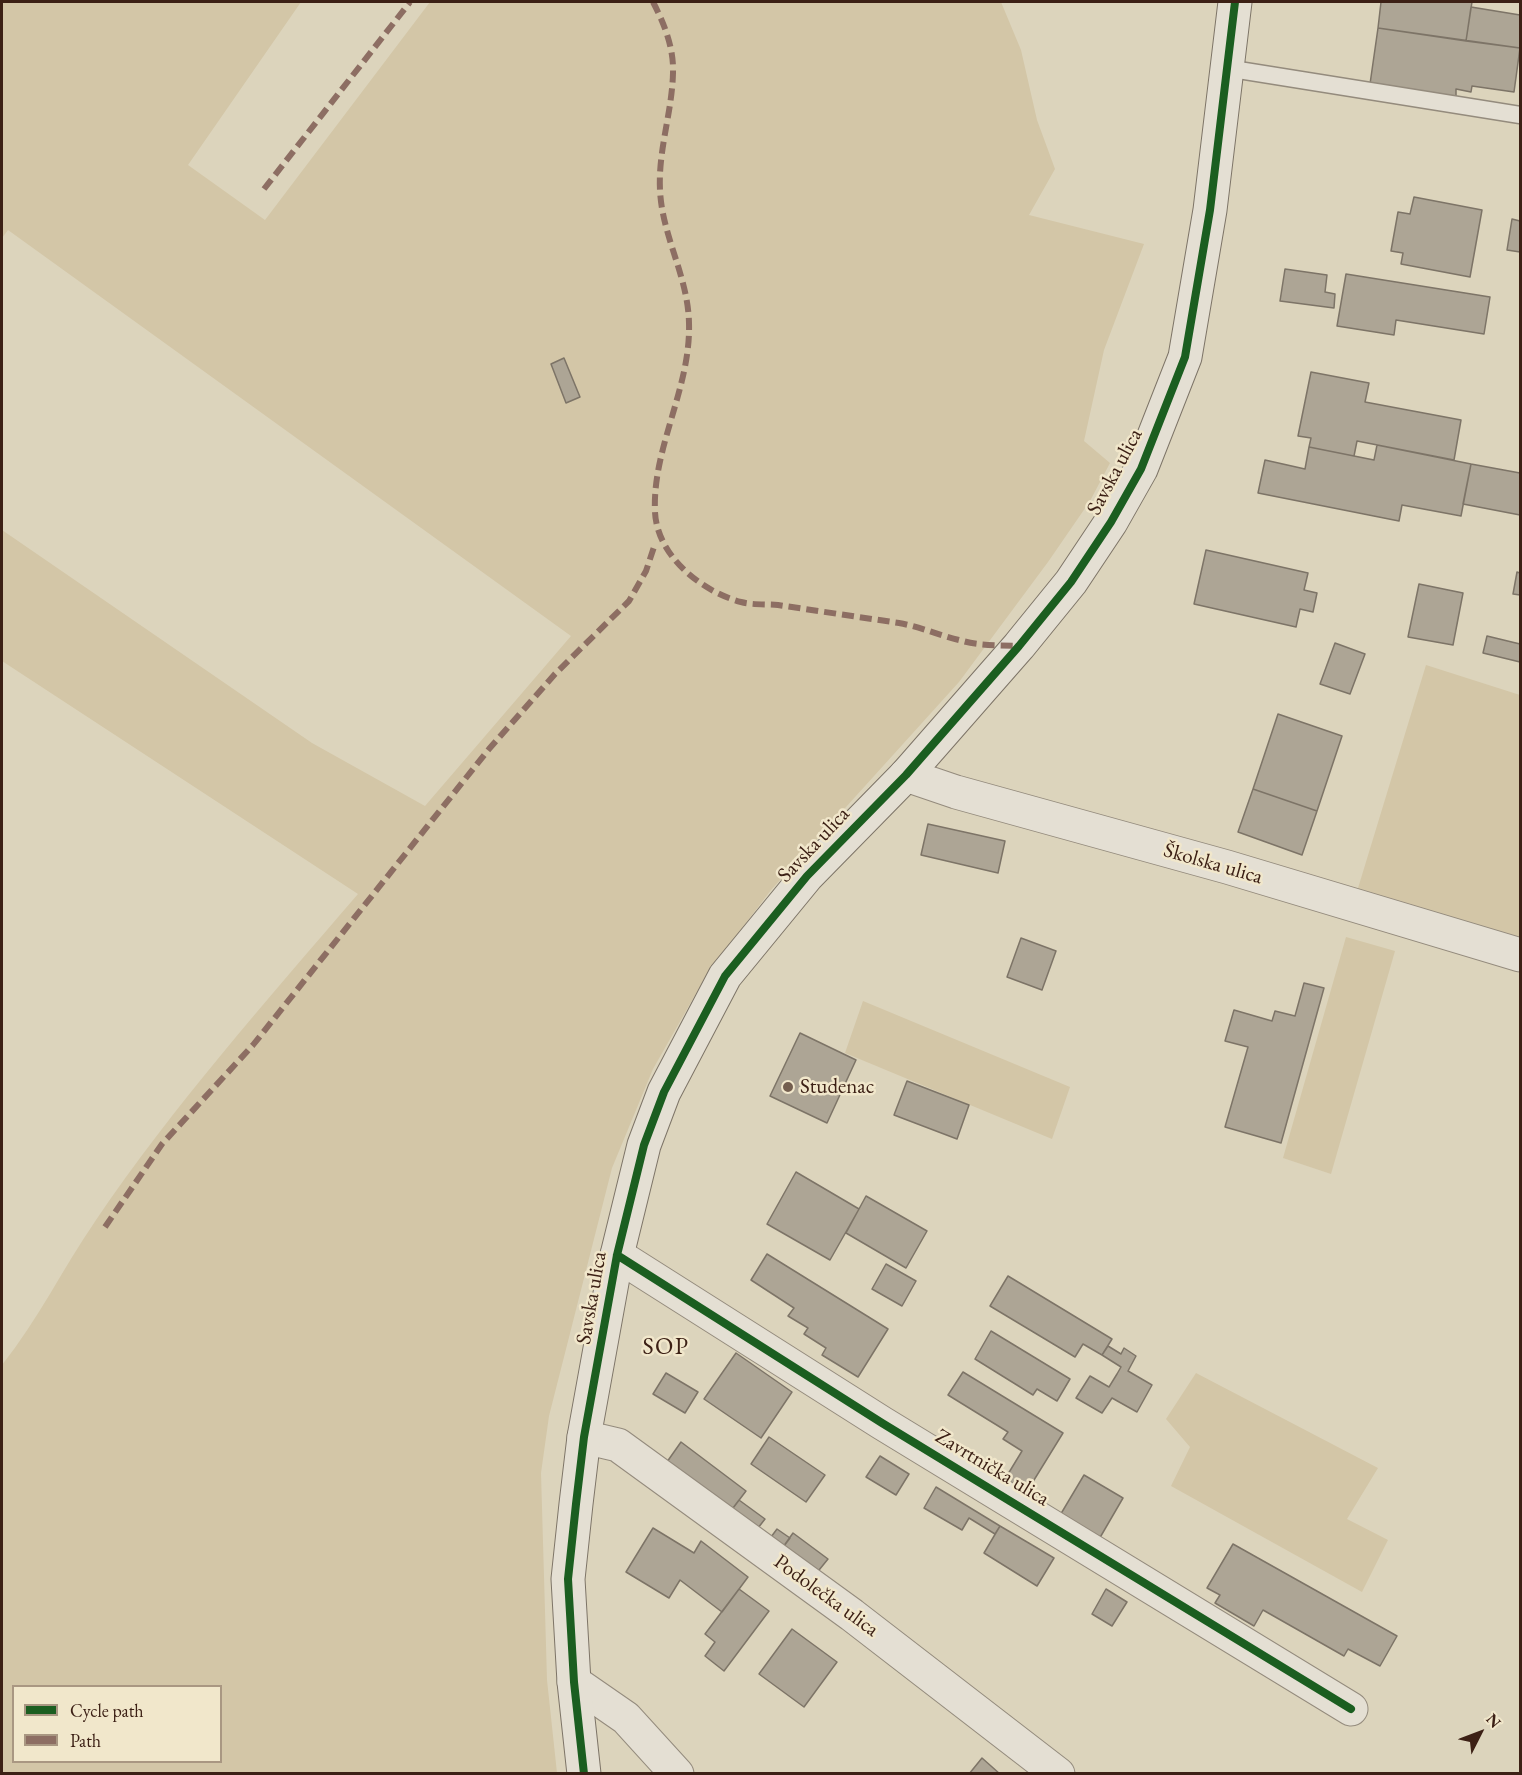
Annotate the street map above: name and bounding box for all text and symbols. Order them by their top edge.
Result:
street label: Savska ulica [1082,425,1148,519]
street label: Savska ulica [773,802,855,888]
street label: Školska ulica [1161,838,1265,890]
place label: Studenac [800,1074,874,1100]
marker: Studenac [781,1080,795,1094]
street label: Savska ulica [571,1250,613,1346]
district label: SOP [642,1333,690,1361]
street label: Zavrtnička ulica [930,1424,1054,1512]
street label: Podolečka ulica [769,1550,883,1642]
legend [12,1685,222,1763]
text: Cycle path [70,1699,144,1722]
north arrow [1450,1703,1510,1763]
text: N [1482,1709,1506,1732]
text: Path [70,1729,101,1752]

